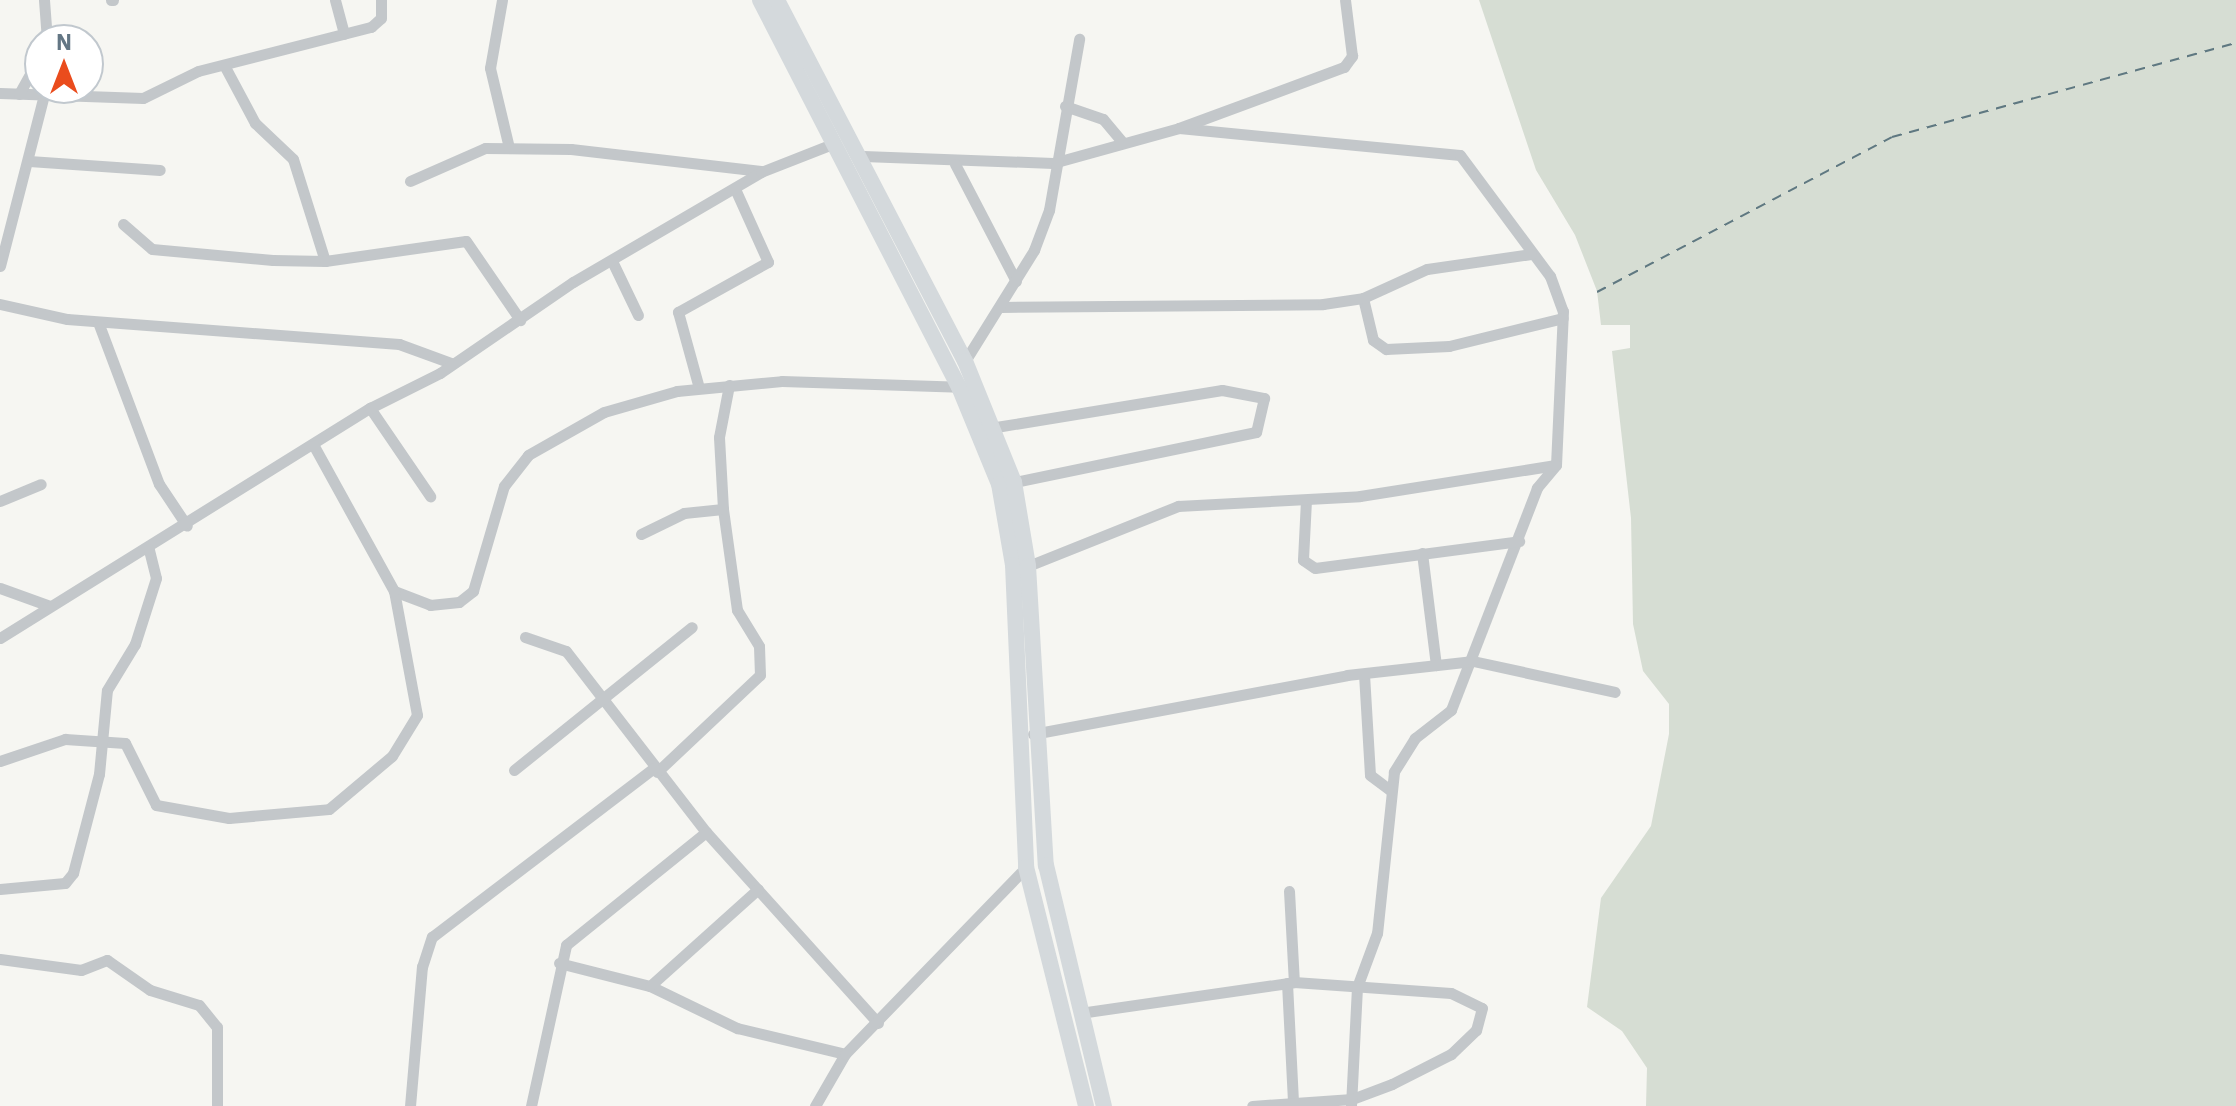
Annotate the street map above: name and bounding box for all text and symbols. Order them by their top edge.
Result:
north arrow [24,24,104,104]
text: N [56,27,72,56]

